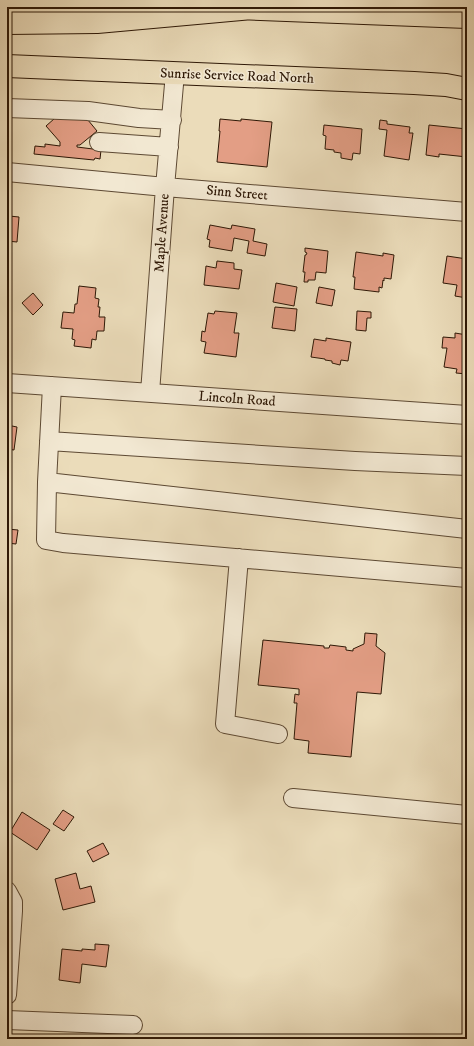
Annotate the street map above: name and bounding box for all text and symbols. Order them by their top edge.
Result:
street label: Sunrise Service Road North [160,64,315,88]
street label: Sinn Street [205,181,269,205]
street label: Maple Avenue [150,193,174,273]
street label: Lincoln Road [198,387,276,411]

